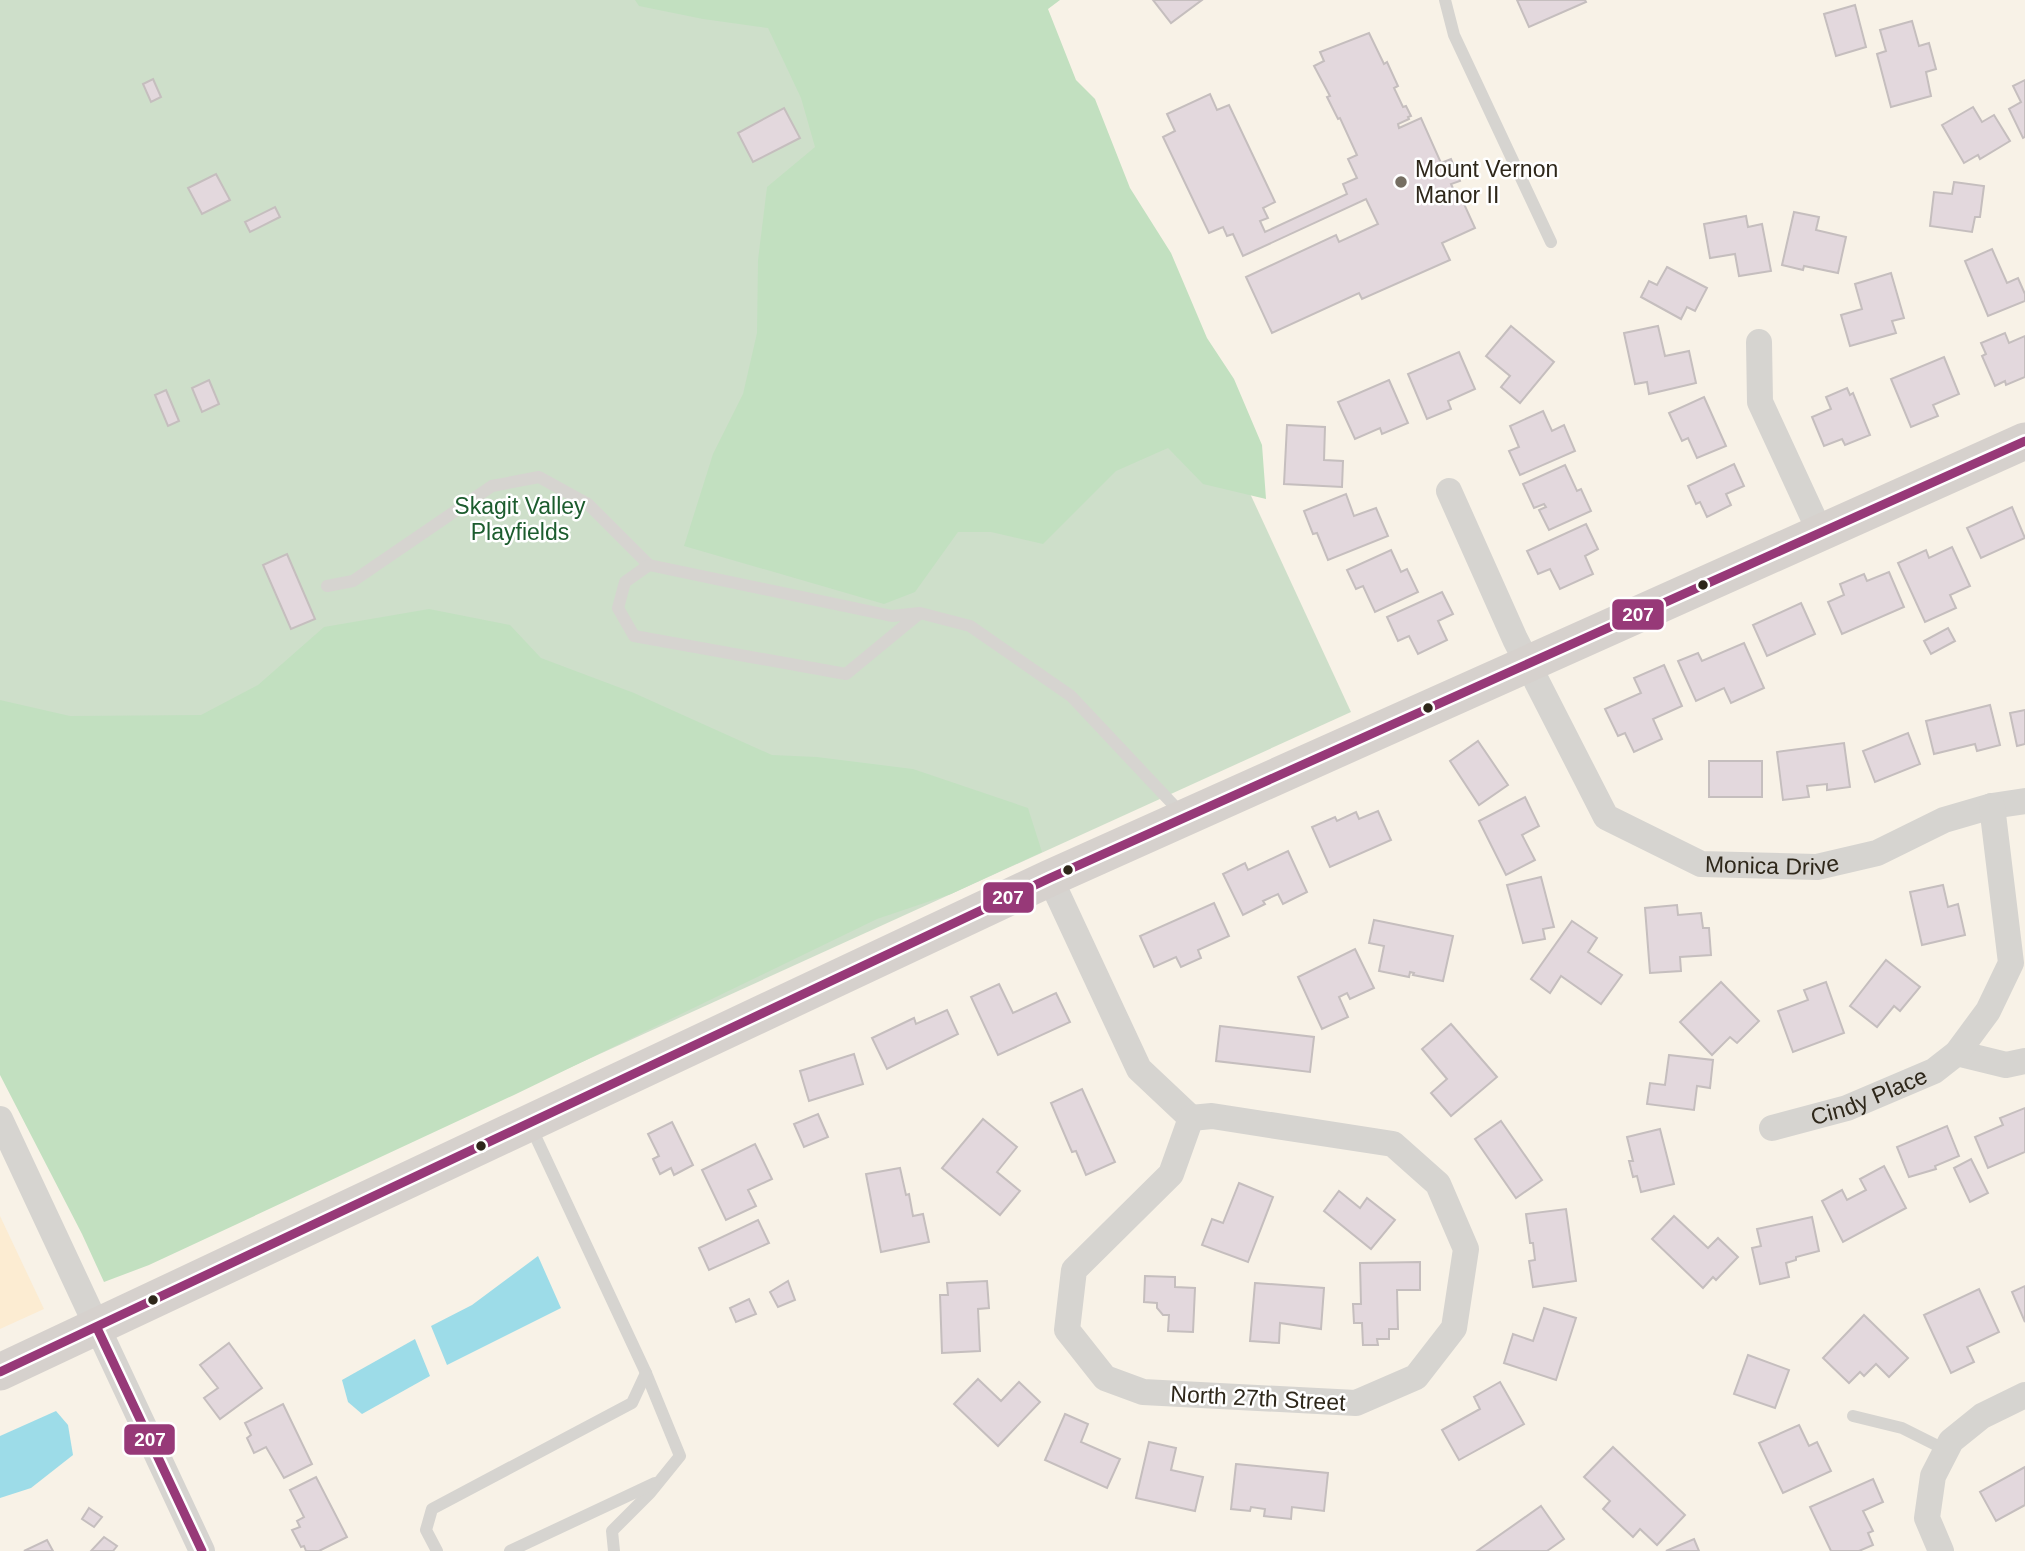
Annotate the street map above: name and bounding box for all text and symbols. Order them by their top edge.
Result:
place label: Mount Vernon Manor II [1415,156,1558,208]
marker: Mount Vernon Manor II [1393,174,1409,190]
park label: Skagit Valley Playfields [454,493,586,545]
unlabelled marker [1696,578,1710,592]
line badge: 207 [1611,598,1665,631]
text: 207 [1622,604,1654,625]
unlabelled marker [1421,701,1435,715]
street label: Monica Drive [1705,849,1842,880]
unlabelled marker [1061,863,1075,877]
line badge: 207 [982,881,1035,914]
text: 207 [992,887,1024,908]
street label: Cindy Place [1808,1062,1931,1130]
unlabelled marker [474,1139,488,1153]
unlabelled marker [146,1293,160,1307]
street label: North 27th Street [1170,1380,1347,1416]
line badge: 207 [123,1423,176,1456]
text: 207 [134,1429,166,1450]

